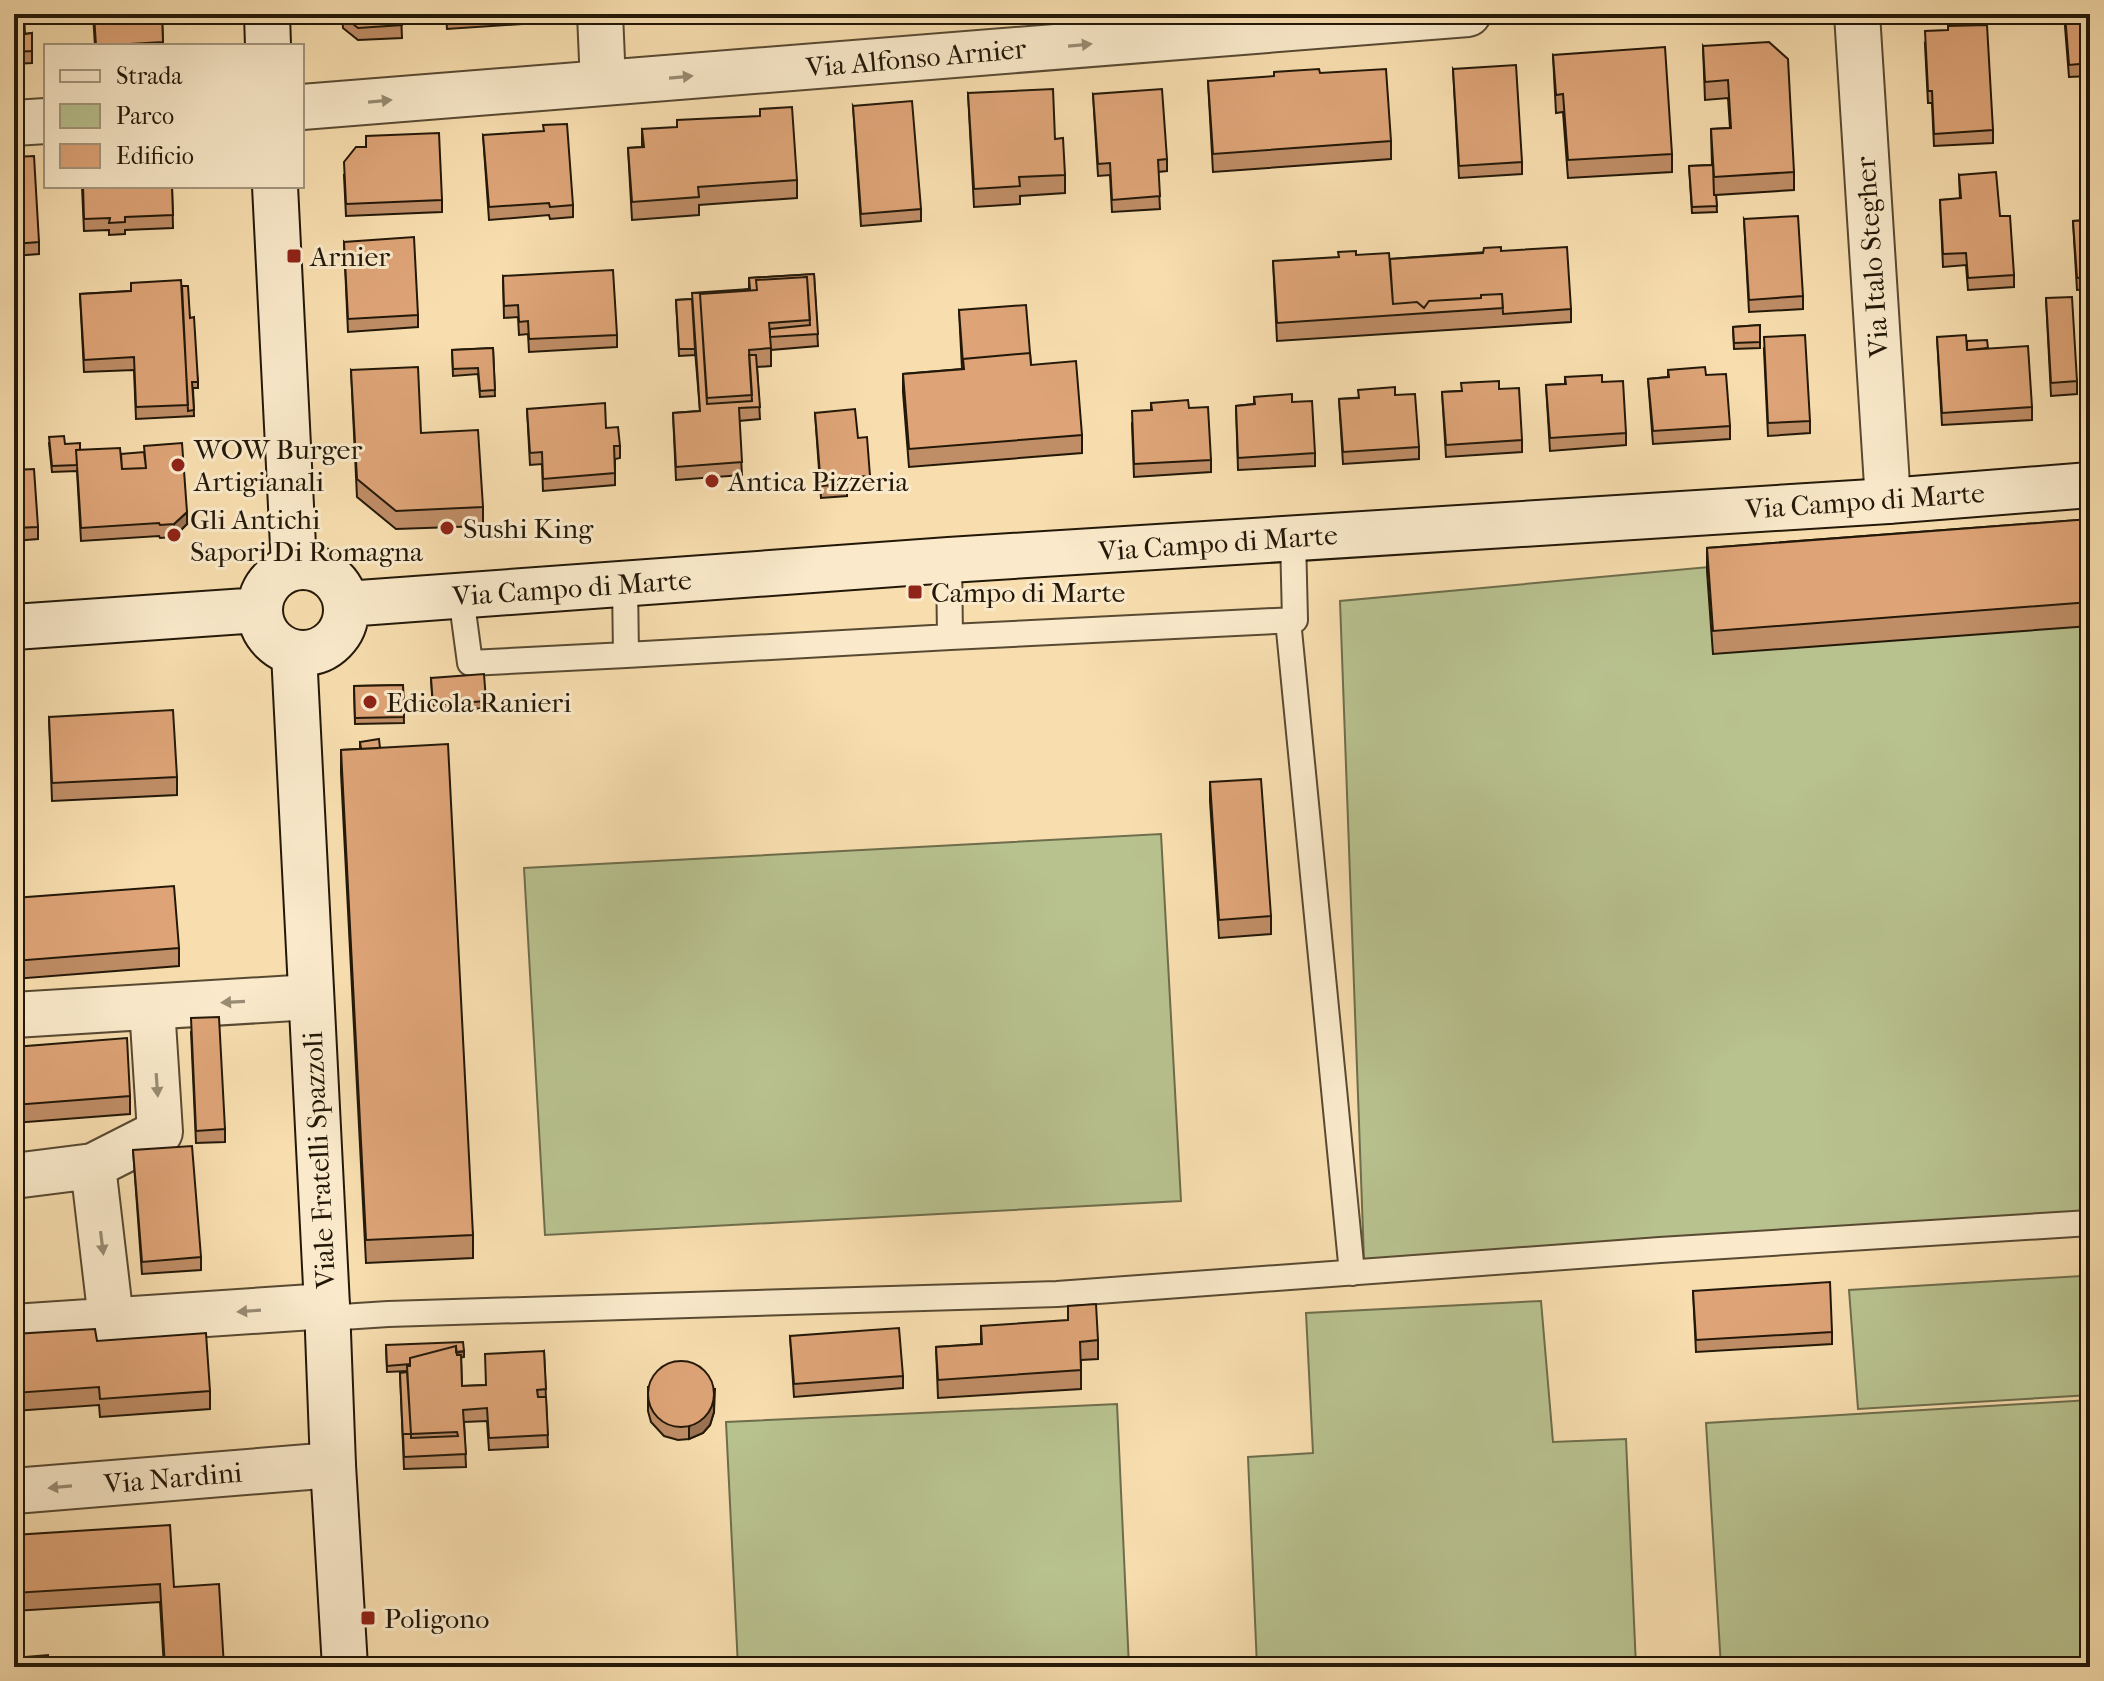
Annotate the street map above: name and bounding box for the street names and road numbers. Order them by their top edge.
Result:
street label: Via Alfonso Arnier [803,32,1028,84]
street label: Via Italo Stegher [1849,155,1896,360]
street label: Via Campo di Marte [1743,476,1986,526]
street label: Via Campo di Marte [1096,518,1339,568]
street label: Via Campo di Marte [450,563,693,613]
street label: Viale Fratelli Spazzoli [296,1031,342,1290]
street label: Via Nardini [102,1456,243,1501]

